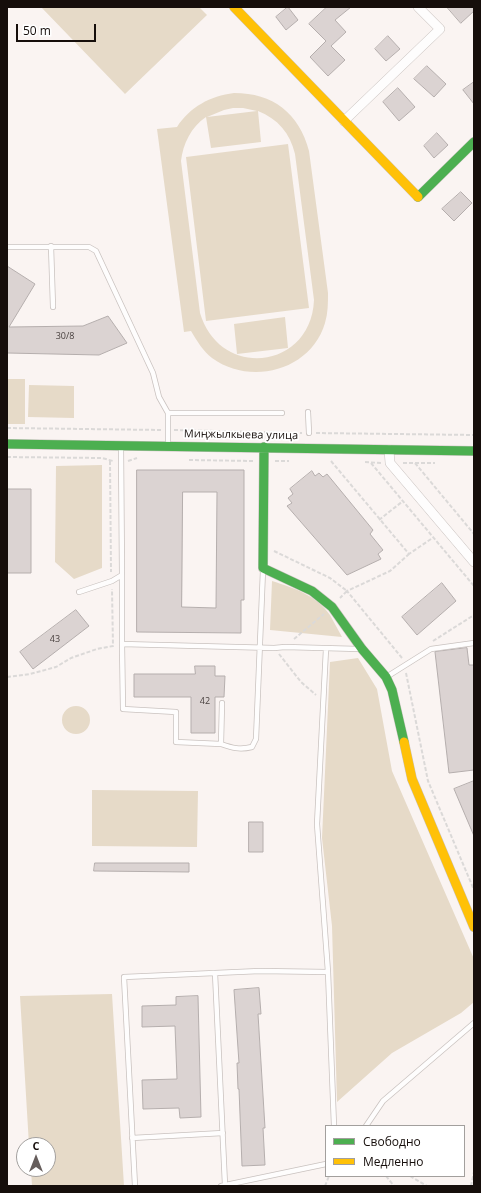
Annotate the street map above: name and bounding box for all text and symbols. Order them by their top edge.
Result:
scale bar [18,16,98,42]
text: 50 m [23,22,51,39]
house number: 30/8 [56,331,74,341]
street label: Миңжылкыева улица [184,427,298,443]
house number: 43 [50,634,60,644]
house number: 42 [200,696,210,706]
legend [325,1125,465,1177]
text: Свободно [363,1133,421,1150]
north arrow [16,1137,56,1177]
text: С [32,1138,40,1153]
text: Медленно [363,1153,423,1170]

